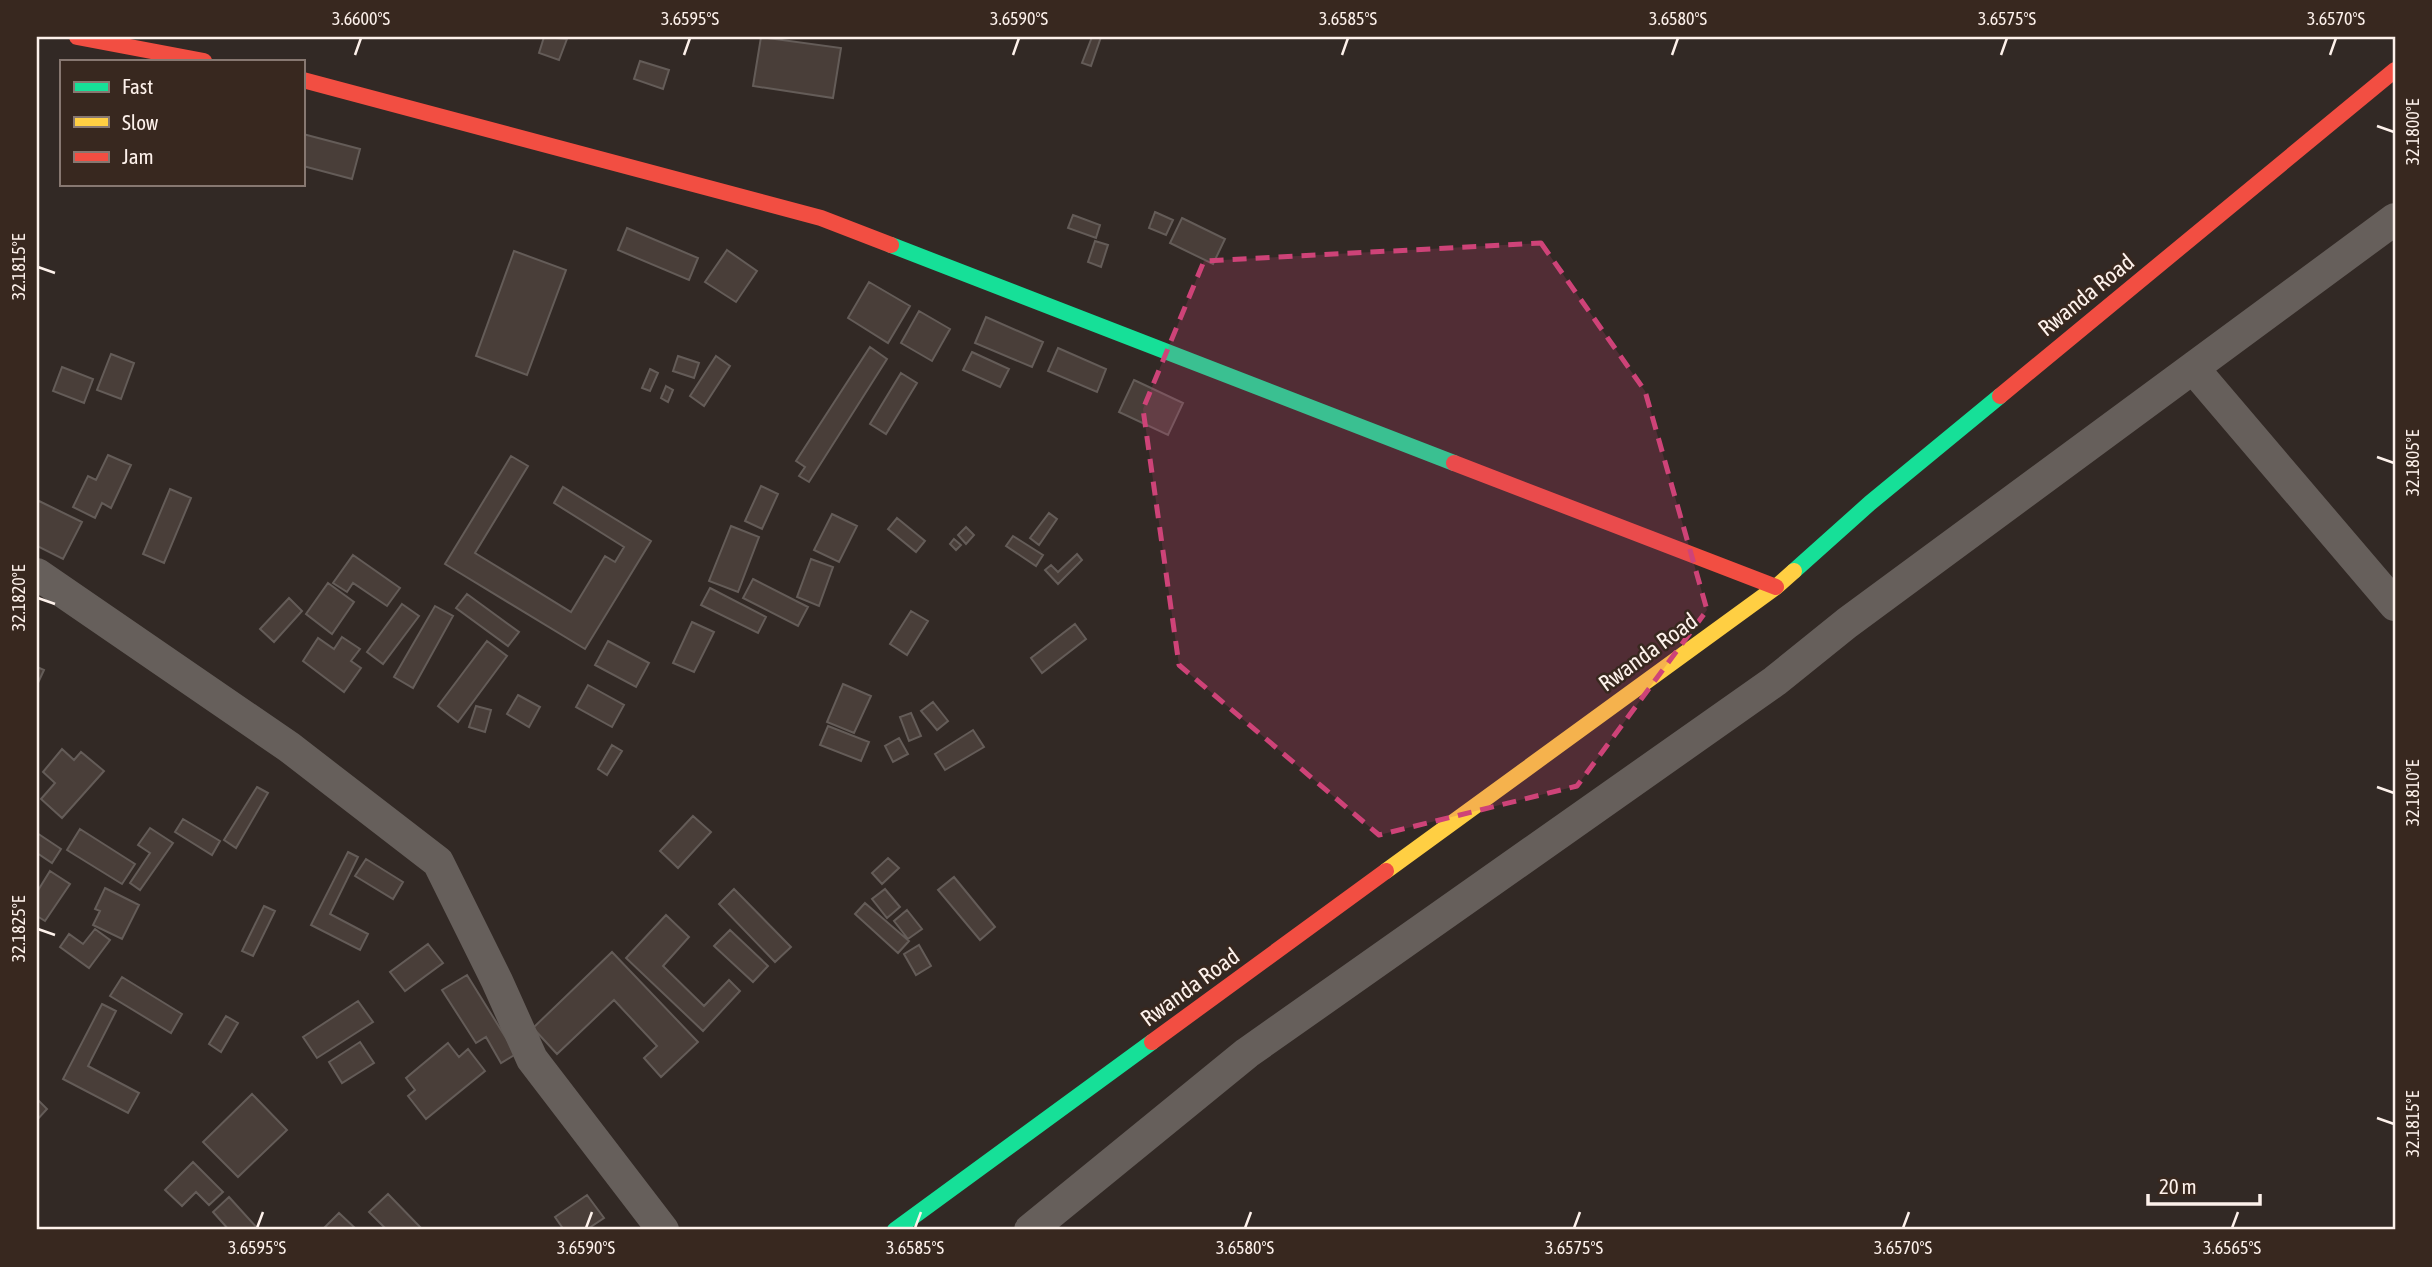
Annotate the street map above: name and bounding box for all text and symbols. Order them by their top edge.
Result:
text: 3.6600°S [332,8,390,29]
text: 3.6595°S [661,8,719,29]
text: 3.6590°S [990,8,1048,29]
text: 3.6585°S [1319,8,1377,29]
text: 3.6580°S [1649,8,1707,29]
text: 3.6575°S [1978,8,2036,29]
text: 3.6570°S [2307,8,2365,29]
legend [60,60,304,186]
text: Fast [122,74,153,98]
text: 32.1800°E [2402,98,2423,165]
text: Slow [122,110,159,134]
text: Jam [122,144,154,168]
text: 32.1815°E [8,233,29,300]
street label: Rwanda Road [2033,249,2139,341]
text: 32.1805°E [2402,429,2423,496]
text: 32.1820°E [8,564,29,631]
street label: Rwanda Road [1594,608,1702,696]
text: 32.1810°E [2402,759,2423,826]
text: 32.1825°E [8,895,29,962]
street label: Rwanda Road [1136,943,1244,1031]
text: 32.1815°E [2402,1090,2423,1157]
scale bar [2148,1162,2260,1206]
text: 20 m [2159,1174,2197,1198]
text: 3.6595°S [228,1237,286,1258]
text: 3.6590°S [557,1237,615,1258]
text: 3.6585°S [886,1237,944,1258]
text: 3.6580°S [1216,1237,1274,1258]
text: 3.6575°S [1545,1237,1603,1258]
text: 3.6570°S [1874,1237,1932,1258]
text: 3.6565°S [2203,1237,2261,1258]

